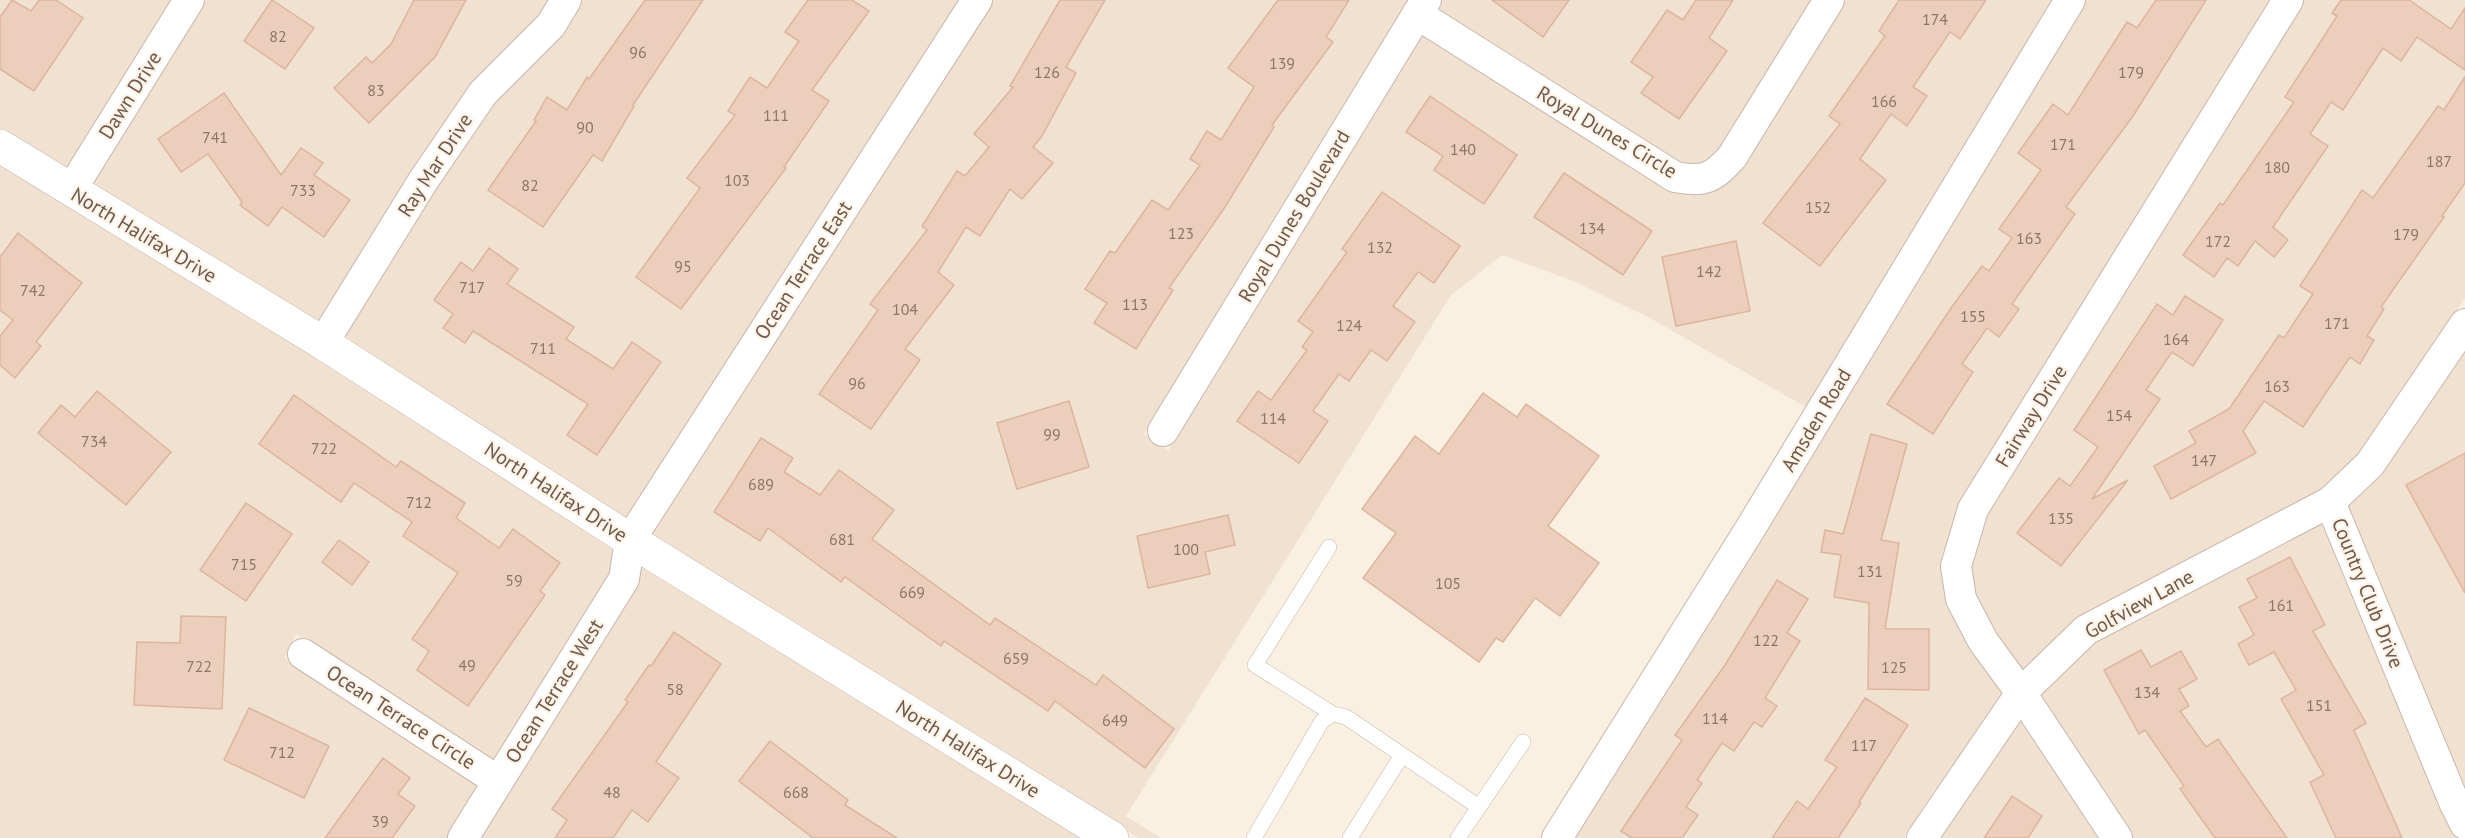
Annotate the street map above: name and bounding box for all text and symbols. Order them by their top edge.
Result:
house number: 174 [1922,9,1948,29]
house number: 82 [269,26,287,46]
house number: 96 [629,42,647,62]
street label: Dawn Drive [93,46,167,144]
house number: 139 [1269,53,1295,73]
house number: 126 [1034,62,1060,82]
house number: 179 [2118,62,2144,82]
house number: 83 [367,80,385,100]
street label: Royal Dunes Circle [1532,80,1682,184]
house number: 166 [1871,91,1897,111]
house number: 111 [763,105,789,125]
street label: Ray Mar Drive [392,108,478,222]
house number: 90 [576,117,594,137]
street label: Royal Dunes Boulevard [1232,125,1356,307]
house number: 741 [202,127,228,147]
house number: 171 [2050,134,2076,154]
house number: 140 [1450,139,1476,159]
house number: 187 [2426,151,2452,171]
house number: 180 [2264,157,2290,177]
house number: 103 [724,170,750,190]
house number: 82 [521,175,539,195]
house number: 733 [290,180,316,200]
street label: North Halifax Drive [66,181,222,289]
street label: Ocean Terrace East [748,196,858,344]
house number: 152 [1805,197,1831,217]
house number: 134 [1579,218,1605,238]
house number: 123 [1168,223,1194,243]
house number: 179 [2393,224,2419,244]
house number: 163 [2016,228,2042,248]
house number: 172 [2205,231,2231,251]
house number: 132 [1367,237,1393,257]
house number: 95 [674,256,692,276]
house number: 142 [1696,261,1722,281]
house number: 717 [459,277,485,297]
house number: 742 [20,280,46,300]
house number: 113 [1122,294,1148,314]
house number: 104 [892,299,918,319]
house number: 155 [1960,306,1986,326]
house number: 171 [2324,313,2350,333]
house number: 124 [1336,315,1362,335]
house number: 164 [2163,329,2189,349]
house number: 711 [530,338,556,358]
street label: Fairway Drive [1989,360,2073,472]
street label: Amsden Road [1775,364,1857,476]
house number: 96 [848,373,866,393]
house number: 163 [2264,376,2290,396]
house number: 154 [2106,405,2132,425]
house number: 114 [1260,408,1286,428]
house number: 99 [1043,424,1061,444]
house number: 734 [81,431,107,451]
street label: North Halifax Drive [480,436,632,548]
house number: 722 [311,438,337,458]
house number: 147 [2191,450,2217,470]
house number: 689 [748,474,774,494]
house number: 712 [406,492,432,512]
house number: 135 [2048,508,2074,528]
street label: Country Club Drive [2326,514,2410,672]
house number: 681 [829,529,855,549]
house number: 100 [1173,539,1199,559]
house number: 715 [231,554,257,574]
house number: 131 [1857,561,1883,581]
street label: Golfview Lane [2080,563,2198,645]
house number: 59 [505,570,523,590]
house number: 105 [1435,573,1461,593]
house number: 669 [899,582,925,602]
house number: 161 [2268,595,2294,615]
street label: Ocean Terrace West [499,614,609,768]
house number: 122 [1753,630,1779,650]
house number: 659 [1003,648,1029,668]
house number: 49 [458,655,476,675]
house number: 722 [186,656,212,676]
house number: 125 [1881,657,1907,677]
street label: Ocean Terrace Circle [321,659,481,775]
house number: 58 [666,679,684,699]
house number: 134 [2134,682,2160,702]
street label: North Halifax Drive [891,694,1045,804]
house number: 151 [2306,695,2332,715]
house number: 114 [1702,708,1728,728]
house number: 649 [1102,710,1128,730]
house number: 117 [1851,735,1877,755]
house number: 712 [269,742,295,762]
house number: 48 [603,782,621,802]
house number: 668 [783,782,809,802]
house number: 39 [371,811,389,831]

